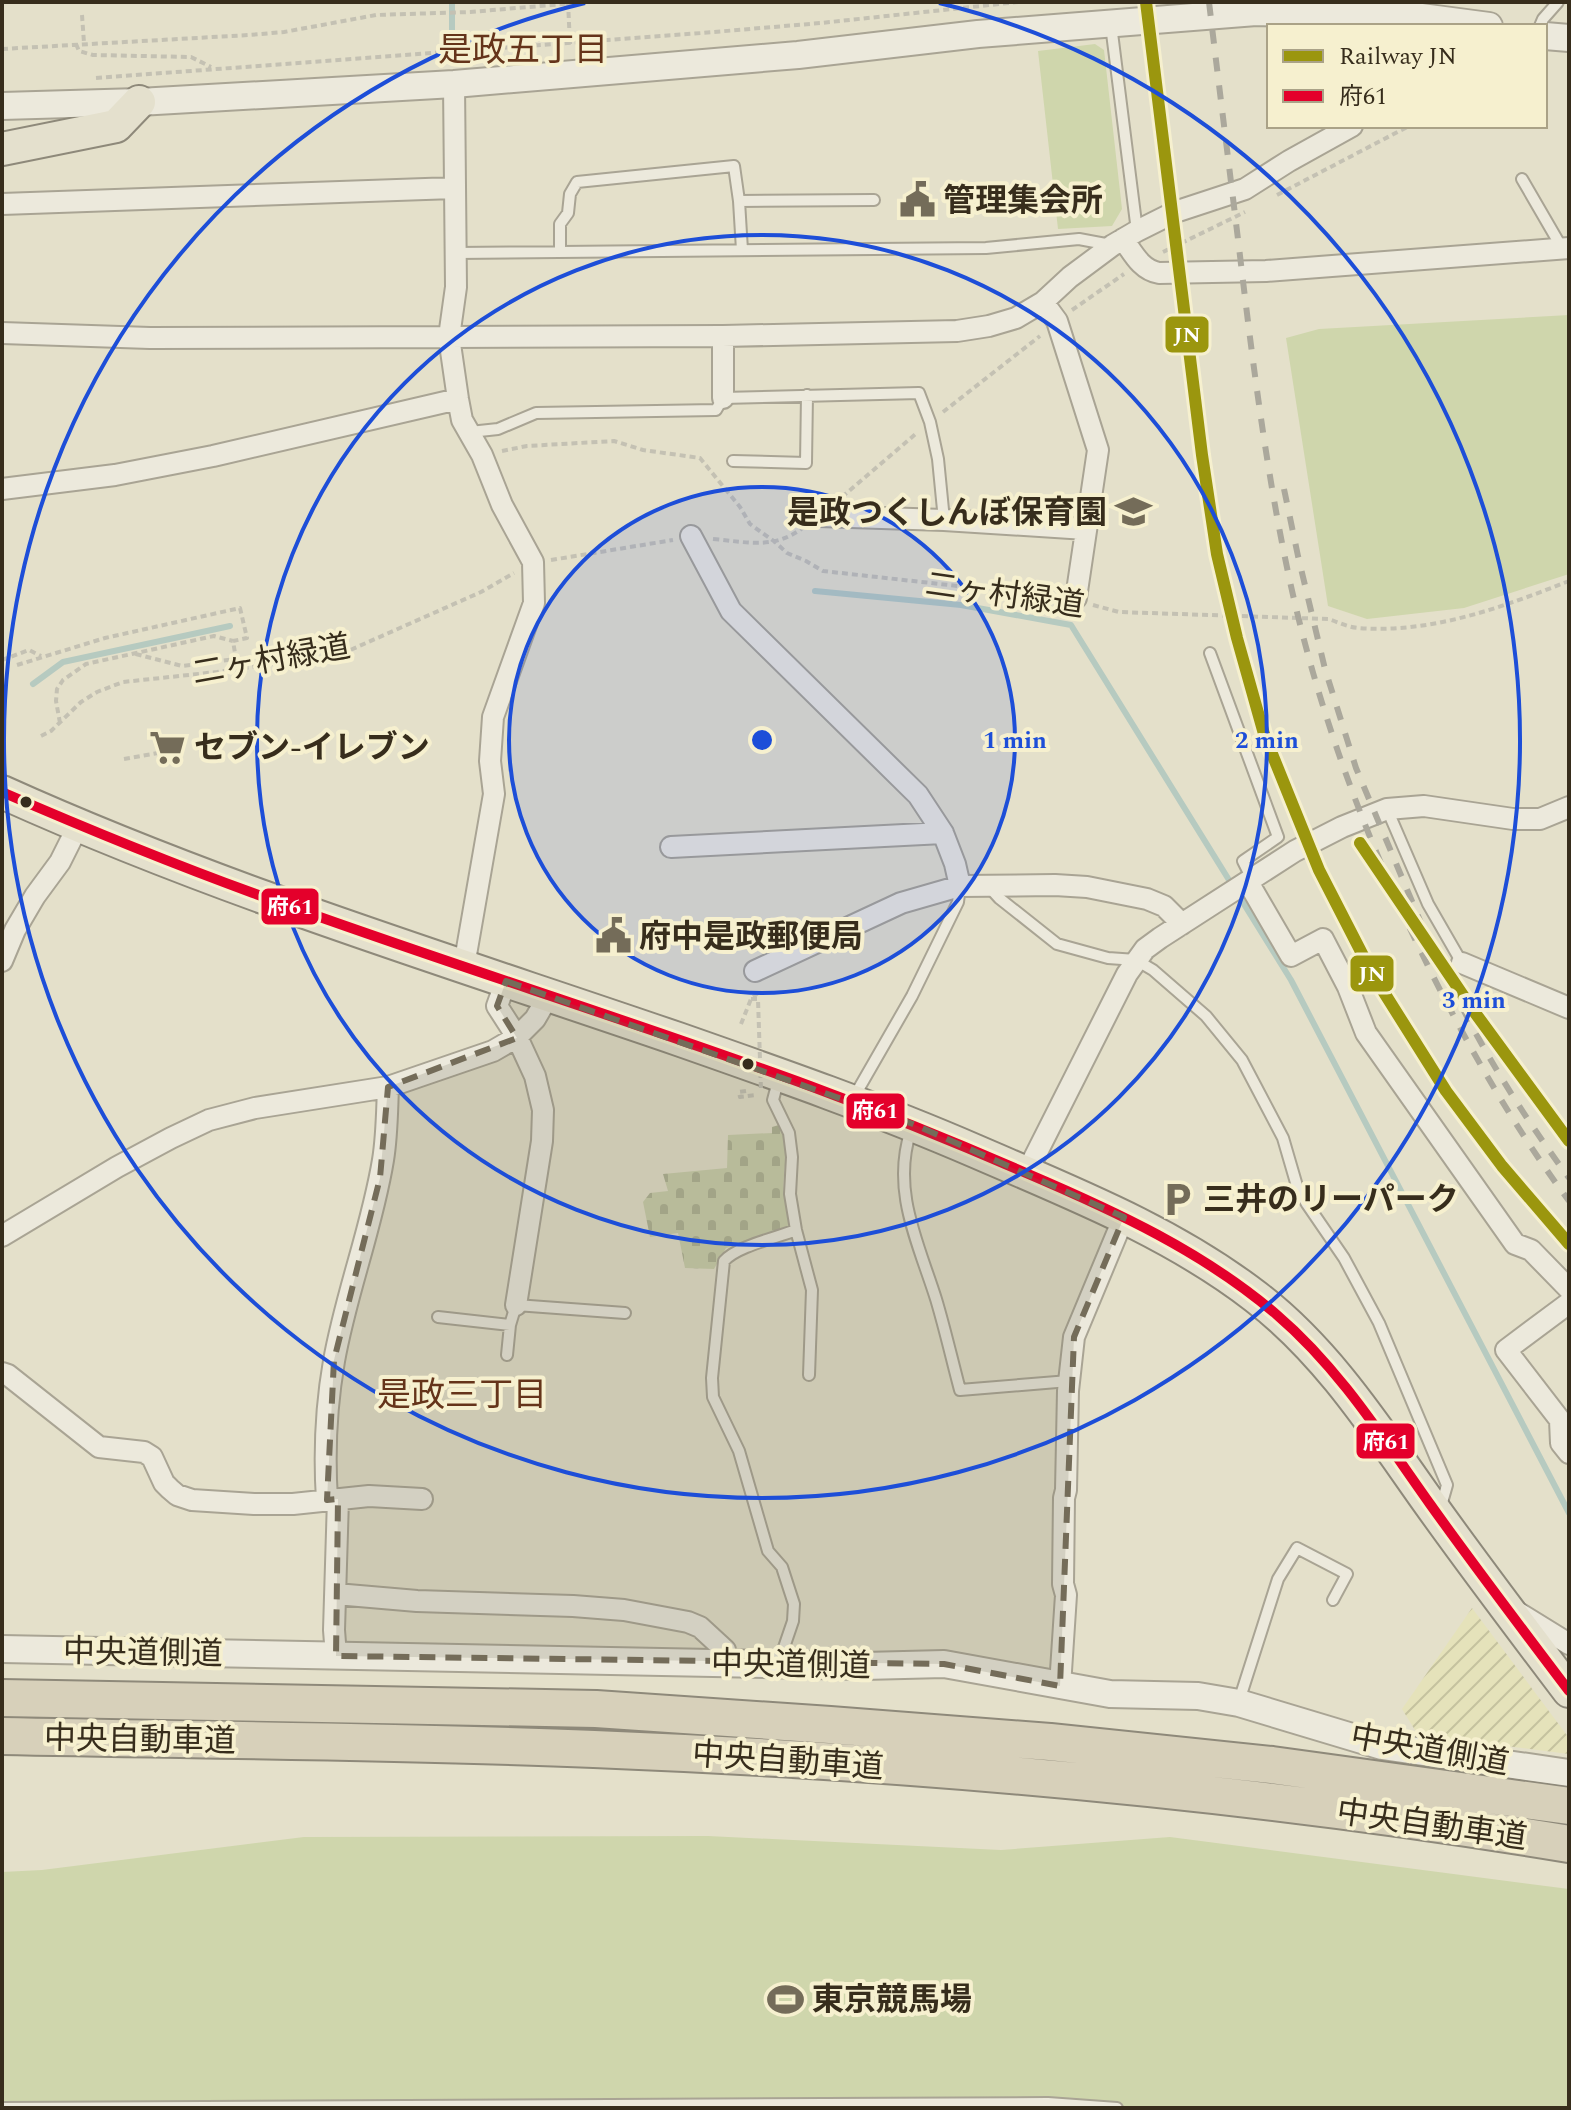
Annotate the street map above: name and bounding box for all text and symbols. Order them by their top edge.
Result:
legend [1267,24,1547,128]
district label: 是政五丁目 [438,25,608,77]
text: Railway JN [1339,39,1457,75]
text: 府61 [1339,79,1387,115]
place label: 管理集会所 [943,177,1103,226]
public building icon: 管理集会所 [898,181,936,219]
line badge: JN [1164,315,1210,354]
text: JN [1173,319,1201,352]
place label: 是政つくしんぼ保育園 [787,489,1107,538]
school or university icon: 是政つくしんぼ保育園 [1114,493,1152,531]
street label: 二ヶ村緑道 [922,560,1087,631]
street label: 二ヶ村緑道 [188,622,354,698]
text: 1 min [983,723,1047,759]
text: 2 min [1235,723,1299,759]
place label: セブン-イレブン [194,724,430,773]
centre of rings [748,726,776,754]
supermarket icon: セブン-イレブン [149,728,187,766]
unlabelled marker [18,794,34,810]
line badge: 府61 [260,887,320,926]
text: 府61 [267,891,313,924]
place label: 府中是政郵便局 [639,913,863,962]
public building icon: 府中是政郵便局 [594,917,632,955]
line badge: JN [1349,954,1395,993]
text: JN [1358,958,1386,991]
text: 3 min [1442,983,1506,1019]
unlabelled marker [740,1056,756,1072]
line badge: 府61 [845,1092,906,1130]
text: 府61 [852,1095,898,1128]
place label: 三井のリーパーク [1203,1176,1459,1225]
parking icon: 三井のリーパーク [1158,1180,1196,1218]
district label: 是政三丁目 [377,1370,547,1422]
line badge: 府61 [1355,1422,1416,1460]
text: 府61 [1363,1426,1409,1459]
street label: 中央道側道 [63,1628,223,1679]
street label: 中央道側道 [711,1640,871,1691]
street label: 中央道側道 [1347,1712,1513,1788]
street label: 中央自動車道 [44,1714,236,1767]
street label: 中央自動車道 [690,1730,885,1793]
street label: 中央自動車道 [1333,1788,1530,1863]
place label: 東京競馬場 [812,1976,972,2025]
sports icon: 東京競馬場 [767,1980,805,2018]

